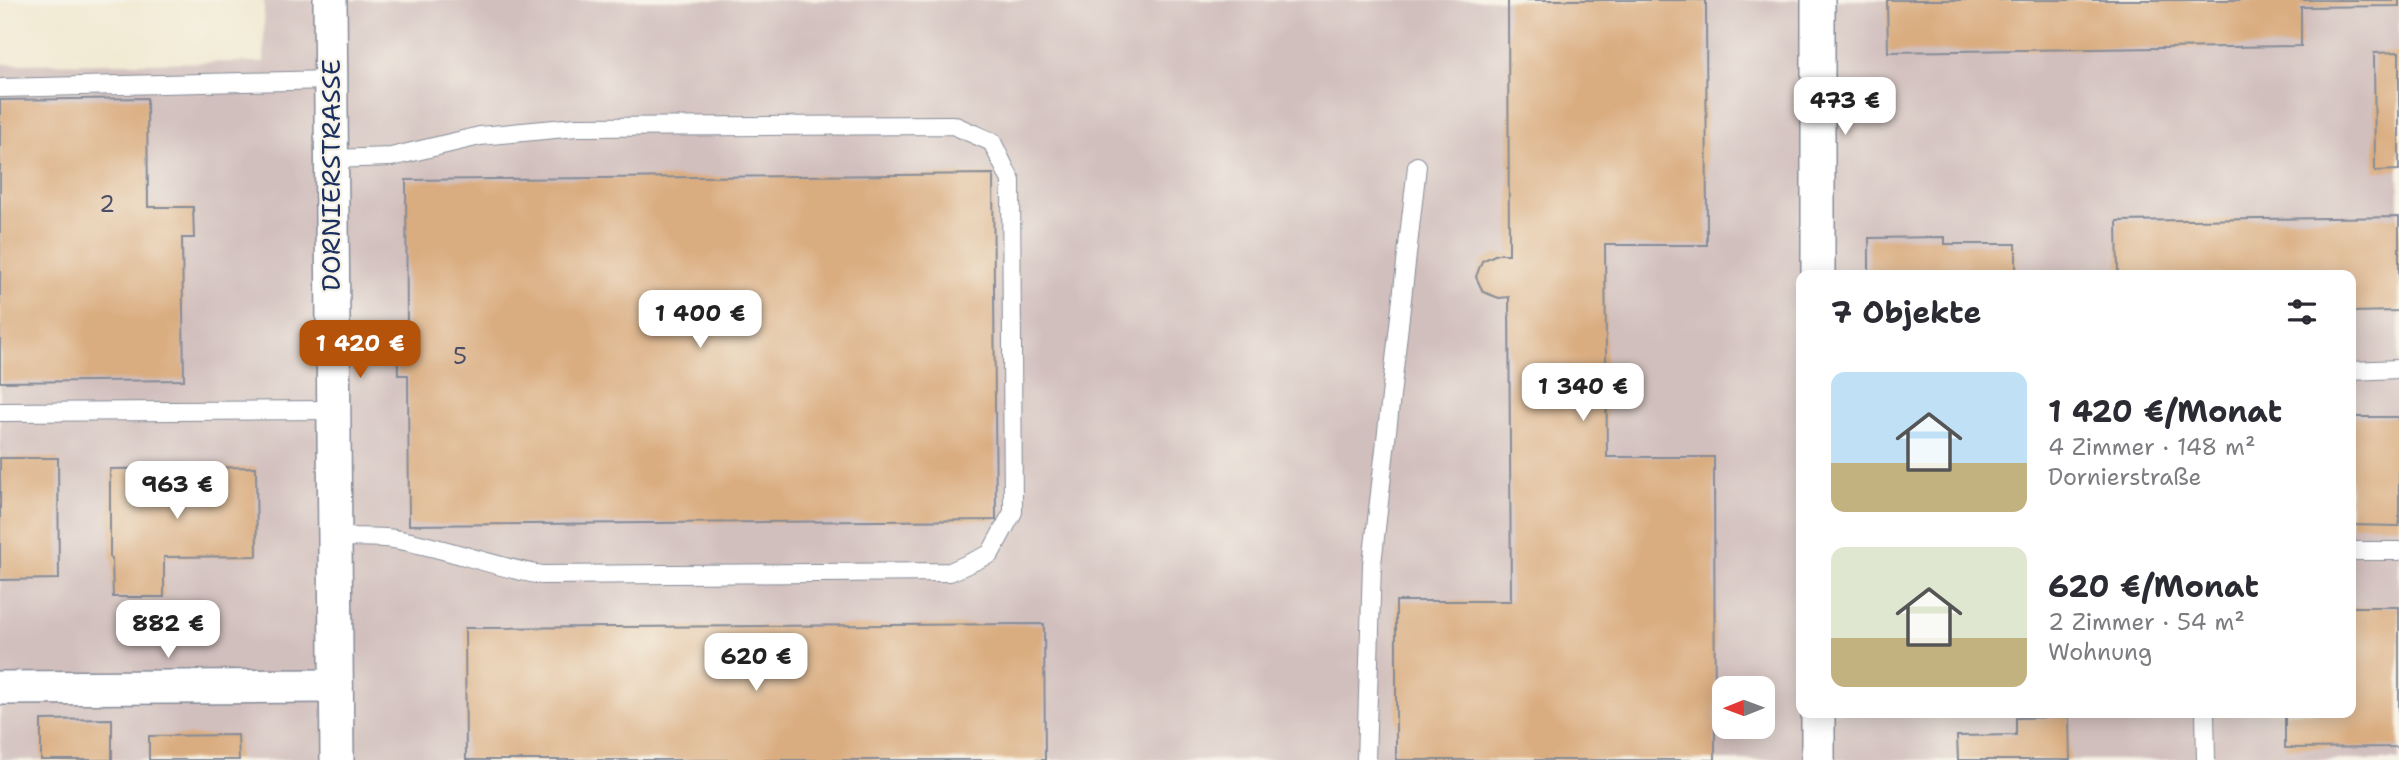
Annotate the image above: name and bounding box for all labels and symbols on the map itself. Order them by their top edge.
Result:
street label: DORNIERSTRASSE [313,59,348,291]
pin: 473 € [1796,78,1894,137]
house number: 2 [99,189,115,219]
pin: 1 400 € [635,290,765,350]
pin: 1 420 € [295,320,425,380]
house number: 5 [453,341,467,371]
pin: 1 340 € [1518,364,1648,423]
pin: 963 € [128,462,226,521]
pin: 882 € [119,600,217,660]
pin: 620 € [707,634,805,693]
north arrow [1712,676,1774,738]

